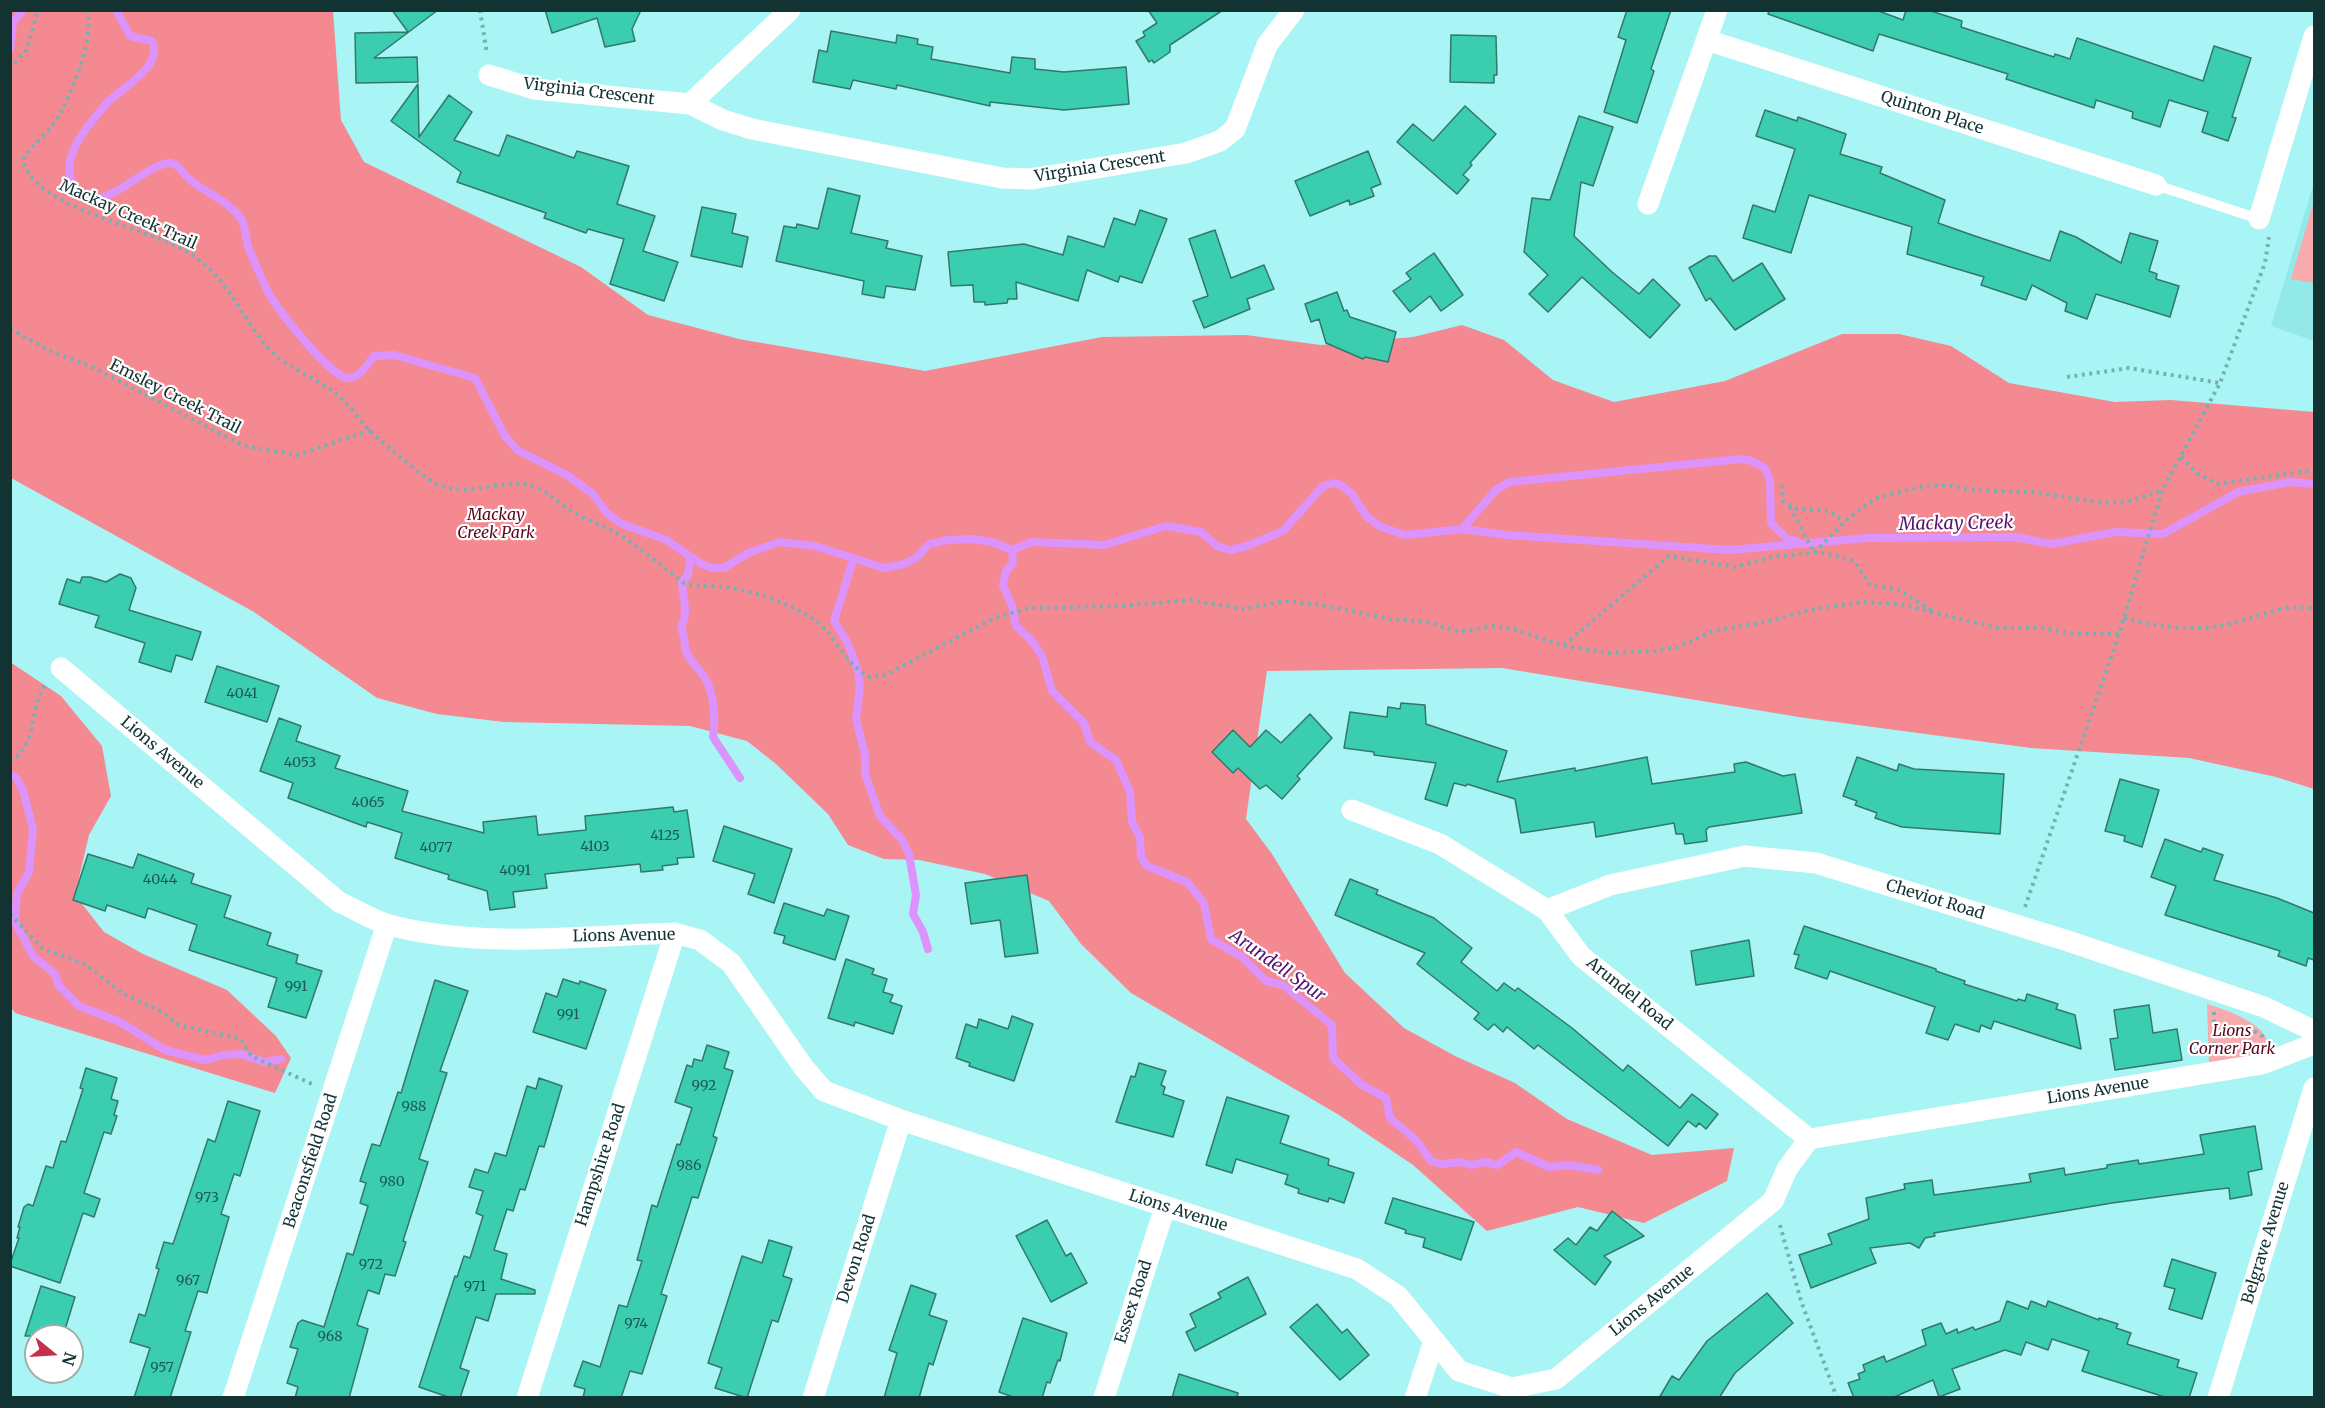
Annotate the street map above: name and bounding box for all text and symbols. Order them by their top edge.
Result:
street label: Virginia Crescent [522,74,656,110]
street label: Quinton Place [1878,87,1986,139]
street label: Virginia Crescent [1033,147,1167,187]
street label: Mackay Creek Trail [56,176,200,254]
street label: Emsley Creek Trail [106,356,244,438]
park label: Mackay Creek Park [457,505,535,543]
water label: Mackay Creek [1899,512,2013,536]
house number: 4041 [226,686,258,702]
street label: Lions Avenue [117,713,207,793]
house number: 4053 [284,755,316,771]
house number: 4065 [351,795,385,811]
house number: 4125 [650,828,680,844]
house number: 4103 [580,839,610,855]
house number: 4077 [419,840,453,856]
house number: 4091 [499,863,531,879]
house number: 4044 [143,872,177,888]
street label: Cheviot Road [1883,876,1987,924]
water label: Arundell Spur [1225,925,1329,1007]
street label: Lions Avenue [573,926,675,946]
street label: Arundel Road [1582,954,1676,1034]
house number: 991 [285,979,307,995]
house number: 991 [557,1007,579,1023]
park label: Lions Corner Park [2189,1021,2275,1059]
street label: Lions Avenue [2046,1073,2150,1109]
house number: 992 [692,1078,716,1094]
street label: Beaconsfield Road [280,1091,342,1231]
house number: 988 [402,1099,426,1115]
street label: Hampshire Road [572,1101,630,1229]
house number: 986 [676,1158,702,1174]
house number: 980 [379,1174,405,1190]
street label: Belgrave Avenue [2238,1180,2294,1306]
street label: Lions Avenue [1126,1186,1230,1236]
house number: 973 [195,1190,219,1206]
street label: Devon Road [834,1212,880,1306]
house number: 972 [359,1257,383,1273]
street label: Essex Road [1111,1258,1157,1346]
street label: Lions Avenue [1606,1261,1698,1341]
house number: 967 [176,1273,200,1289]
house number: 971 [464,1279,486,1295]
house number: 974 [624,1316,648,1332]
north arrow [24,1324,84,1384]
house number: 968 [317,1329,343,1345]
text: N [58,1350,81,1368]
house number: 957 [150,1360,174,1376]

